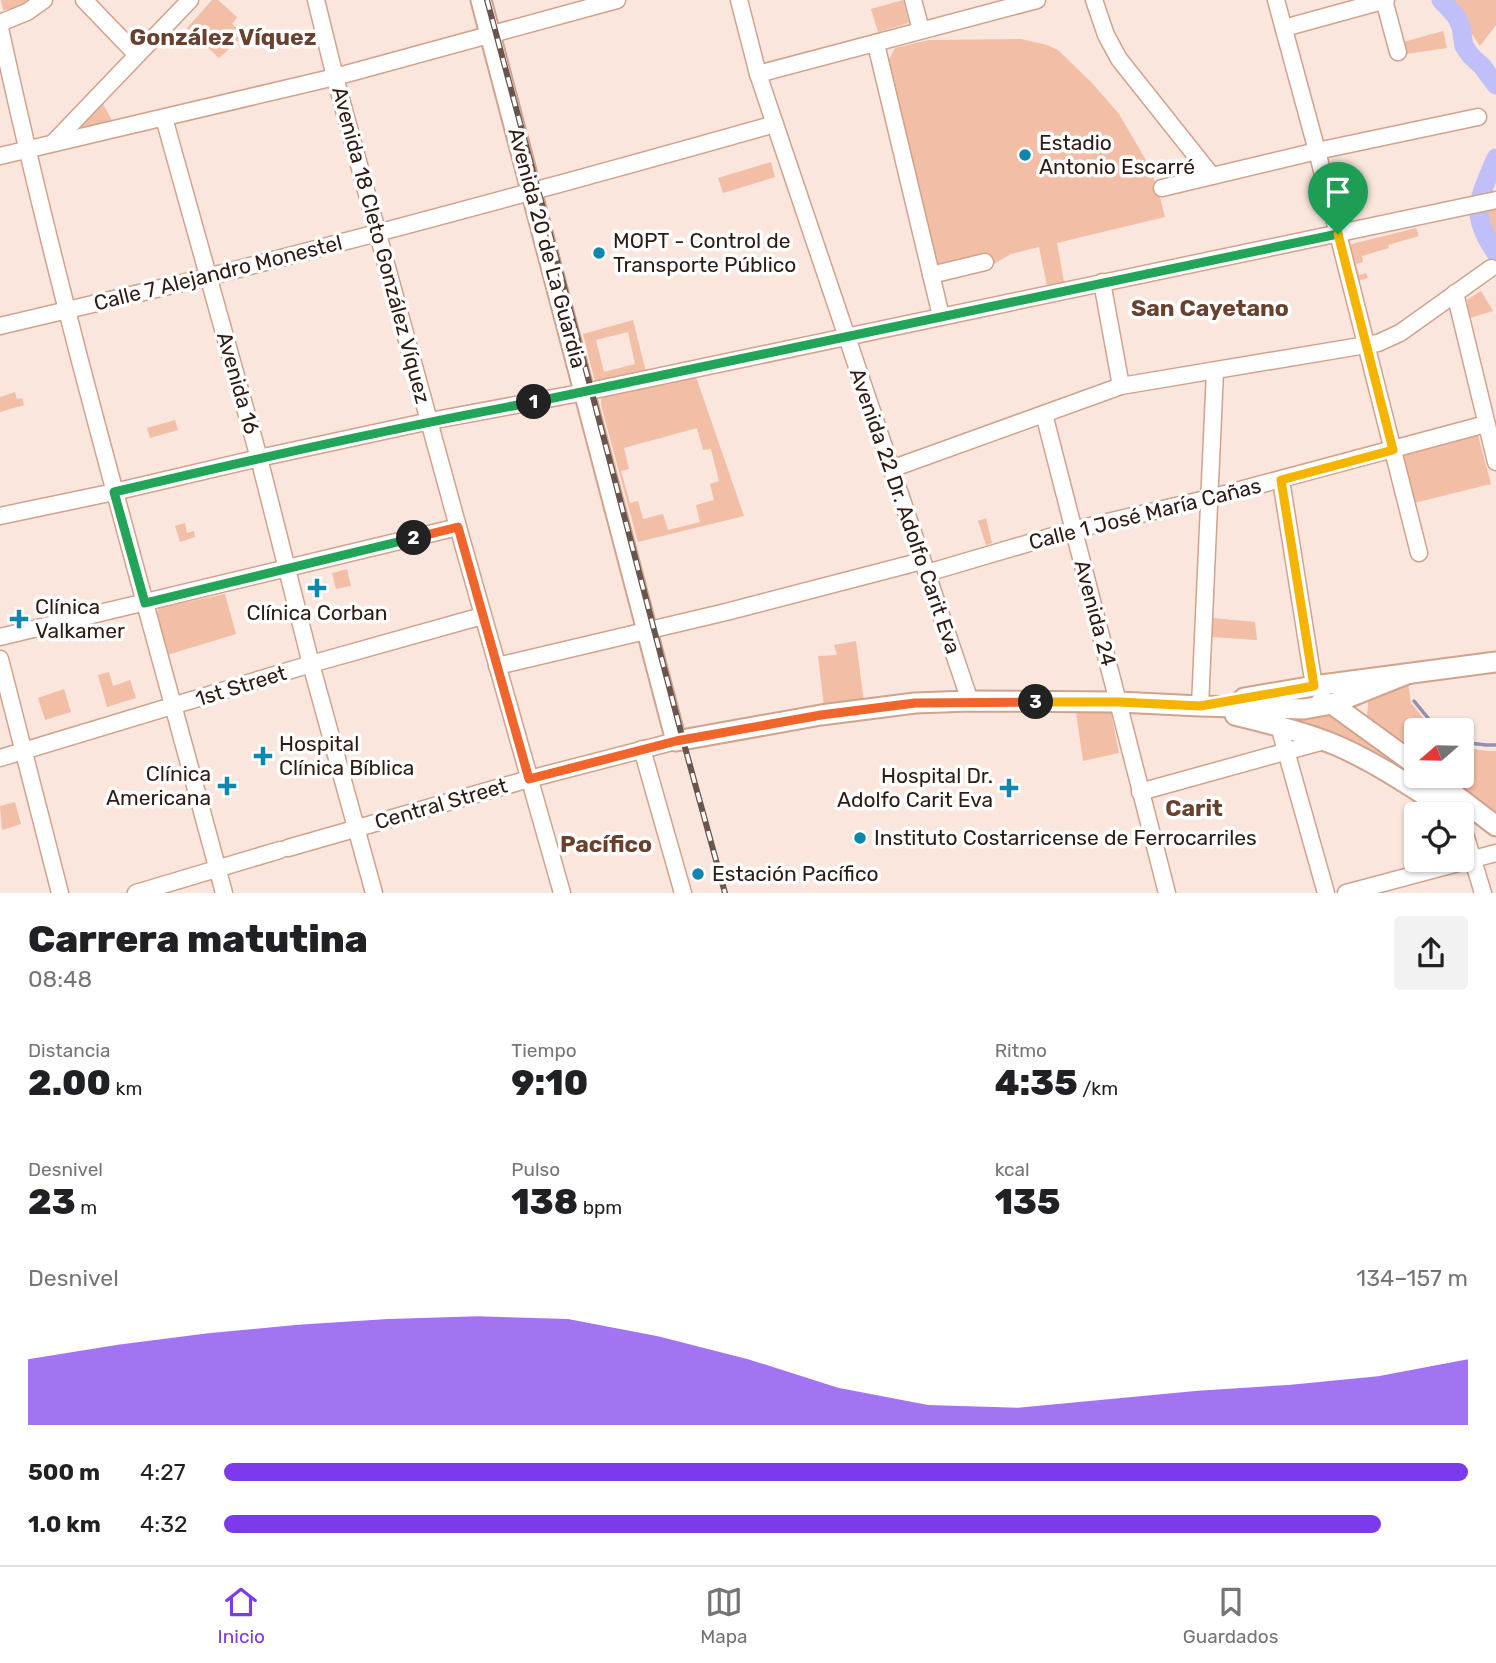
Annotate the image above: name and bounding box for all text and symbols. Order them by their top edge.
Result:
district label: González Víquez [130,23,316,51]
street label: Avenida 18 Cleto González Víquez [327,84,436,406]
street label: Avenida 20 de La Guardia [503,125,592,371]
place label: Estadio Antonio Escarré [1039,130,1195,179]
marker: Estadio Antonio Escarré [1017,147,1033,163]
pin [1308,162,1368,234]
icon: arrive [1319,173,1357,211]
place label: MOPT - Control de Transporte Público [613,228,796,277]
street label: Calle 7 Alejandro Monestel [91,230,345,315]
marker: MOPT - Control de Transporte Público [591,245,607,261]
district label: San Cayetano [1131,294,1289,322]
street label: Avenida 16 [212,329,265,437]
street label: Avenida 22 Dr. Adolfo Carit Eva [845,365,966,657]
pin: 1 [516,384,552,420]
text: 1 [529,390,538,413]
street label: Calle 1 José María Cañas [1026,473,1264,554]
pin: 2 [396,520,432,556]
text: 2 [407,526,420,549]
street label: Avenida 24 [1069,557,1122,669]
marker: Clínica Corban [307,578,327,598]
place label: Clínica Valkamer [35,594,125,643]
place label: Clínica Corban [246,600,388,625]
marker: Clínica Valkamer [9,609,29,629]
street label: 1st Street [192,660,289,711]
pin: 3 [1018,684,1054,720]
text: 3 [1029,690,1042,713]
north arrow [1404,718,1474,788]
map controls [1404,718,1474,872]
place label: Hospital Clínica Bíblica [279,731,414,780]
marker: Hospital Clínica Bíblica [253,746,273,766]
place label: Clínica Americana [106,761,211,810]
place label: Hospital Dr. Adolfo Carit Eva [837,763,993,812]
street label: Central Street [372,773,510,834]
marker: Clínica Americana [217,776,237,796]
marker: Hospital Dr. Adolfo Carit Eva [999,778,1019,798]
district label: Carit [1165,794,1223,822]
button: locate [1404,802,1474,872]
place label: Instituto Costarricense de Ferrocarriles [874,825,1257,850]
district label: Pacífico [560,830,652,858]
marker: Instituto Costarricense de Ferrocarriles [852,830,868,846]
place label: Estación Pacífico [712,861,879,886]
marker: Estación Pacífico [690,866,706,882]
text: Carrera matutina [28,916,368,962]
button: share [1394,916,1468,990]
text: 08:48 [28,965,92,993]
text: Distancia [28,1039,110,1062]
text: Tiempo [511,1039,577,1062]
text: Ritmo [995,1039,1047,1062]
text: 2.00 [28,1062,111,1104]
text: 9:10 [511,1062,588,1104]
text: 4:35 [995,1062,1078,1104]
text: km [111,1077,142,1100]
text: /km [1078,1077,1118,1100]
text: Desnivel [28,1158,103,1181]
text: Pulso [511,1158,560,1181]
text: kcal [995,1158,1030,1181]
text: 23 [28,1181,76,1223]
text: 138 [511,1181,578,1223]
text: 135 [995,1181,1060,1223]
text: m [76,1196,97,1219]
text: bpm [578,1196,622,1219]
text: Desnivel [28,1264,119,1292]
text: 134–157 m [1356,1264,1468,1292]
text: 500 m [28,1458,100,1486]
text: 4:27 [140,1458,185,1486]
text: 1.0 km [28,1510,101,1538]
text: 4:32 [140,1510,188,1538]
tab: Inicio [218,1583,265,1648]
tab: Mapa [700,1583,748,1648]
tab: Guardados [1183,1583,1278,1648]

